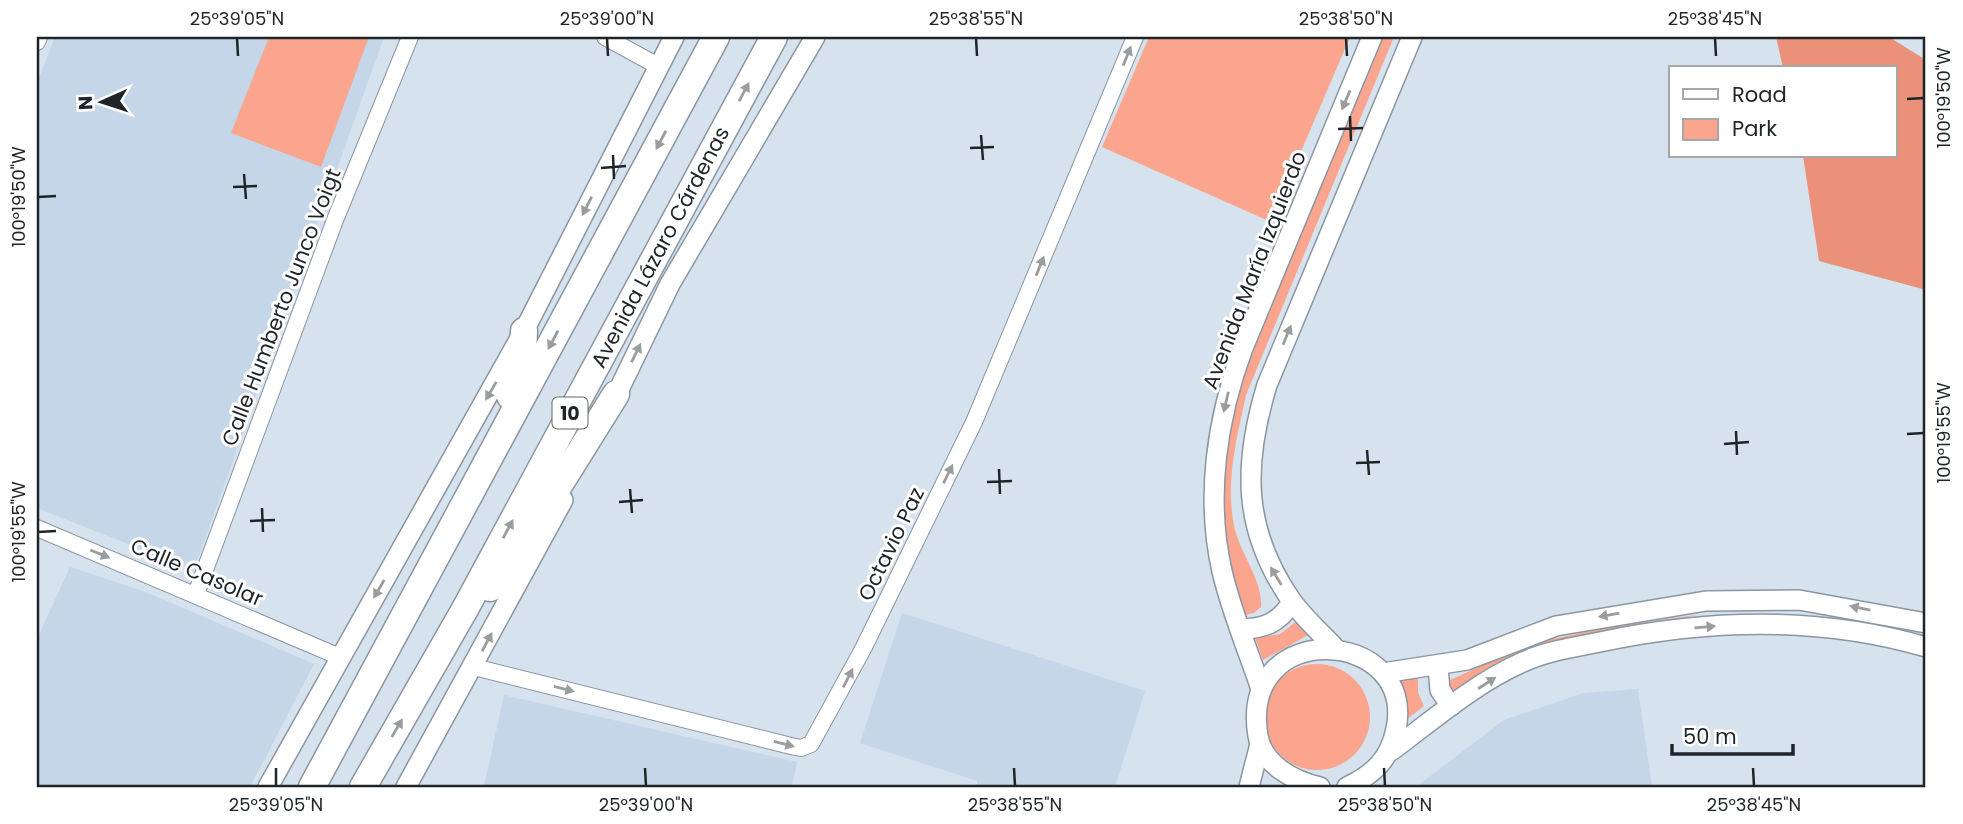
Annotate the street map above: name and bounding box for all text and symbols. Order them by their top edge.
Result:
text: 25°39'05"N [190,6,284,31]
text: 25°39'00"N [560,6,654,31]
text: 25°38'55"N [929,6,1023,31]
text: 25°38'50"N [1299,6,1393,31]
text: 25°38'45"N [1668,6,1762,31]
one-way arrow [1121,46,1133,66]
text: 100°19'50"W [1931,47,1956,149]
north arrow [66,66,136,136]
legend [1669,66,1896,158]
text: Road [1732,80,1787,109]
one-way arrow [738,82,750,102]
one-way arrow [1340,89,1351,110]
text: N [72,95,99,111]
text: Park [1732,114,1777,143]
street label: Avenida Lázaro Cárdenas [584,121,736,373]
one-way arrow [655,130,667,150]
text: 100°19'50"W [6,146,31,248]
street label: Avenida María Izquierdo [1195,147,1313,393]
street label: Calle Humberto Junco Voigt [215,164,347,450]
one-way arrow [582,196,593,216]
one-way arrow [1035,256,1046,277]
one-way arrow [1282,325,1293,346]
one-way arrow [547,331,559,350]
one-way arrow [631,343,642,363]
one-way arrow [485,381,497,400]
text: 100°19'55"W [1931,382,1956,484]
one-way arrow [1220,391,1231,413]
road number: 10 [552,398,588,428]
one-way arrow [942,464,954,484]
text: 100°19'55"W [6,481,31,583]
street label: Octavio Paz [851,482,931,606]
one-way arrow [502,519,513,539]
street label: Calle Casolar [126,531,268,613]
one-way arrow [90,549,111,560]
one-way arrow [1270,567,1283,586]
one-way arrow [373,579,385,598]
one-way arrow [1848,603,1870,614]
one-way arrow [1598,610,1620,621]
one-way arrow [1694,621,1716,632]
one-way arrow [481,632,493,652]
one-way arrow [841,668,853,688]
one-way arrow [1477,677,1496,690]
one-way arrow [553,684,575,695]
scale bar [1672,712,1793,756]
one-way arrow [391,718,403,738]
text: 50 m [1683,722,1737,751]
one-way arrow [774,739,796,750]
text: 25°39'05"N [229,792,323,817]
text: 25°39'00"N [599,792,693,817]
text: 25°38'55"N [968,792,1062,817]
text: 25°38'50"N [1338,792,1432,817]
text: 25°38'45"N [1707,792,1801,817]

